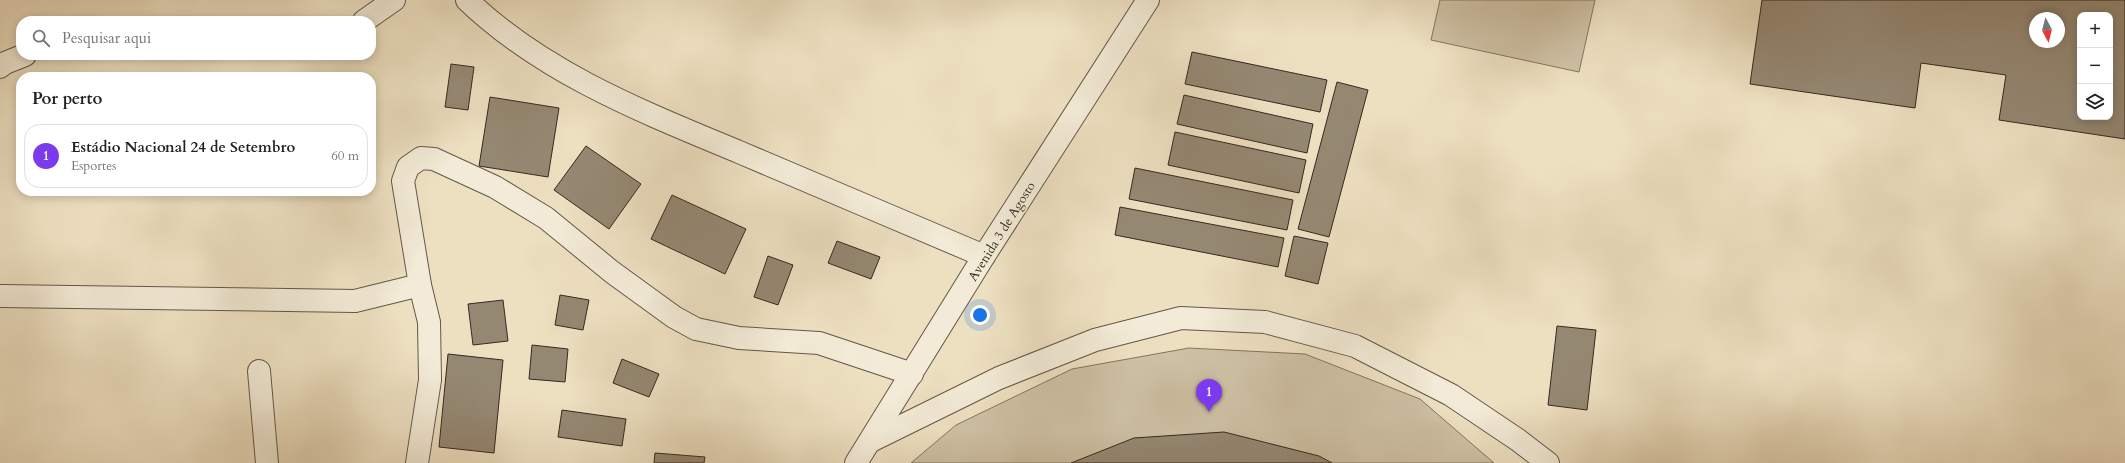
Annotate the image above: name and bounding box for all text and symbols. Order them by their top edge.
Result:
north arrow [2029,12,2065,48]
map controls [2077,12,2113,120]
button: + [2077,12,2113,48]
search box [16,16,376,60]
icon: search [30,27,52,49]
text: Pesquisar aqui [62,28,151,48]
button: − [2077,48,2113,84]
button: layers [2077,84,2113,120]
text: Por perto [32,87,102,110]
text: Estádio Nacional 24 de Setembro [71,137,295,157]
text: 1 [43,147,49,165]
text: 60 m [331,147,359,165]
text: Esportes [71,157,116,175]
street label: Avenida 3 de Agosto [964,178,1040,285]
your location [970,305,990,325]
pin: 1 [1196,379,1222,412]

